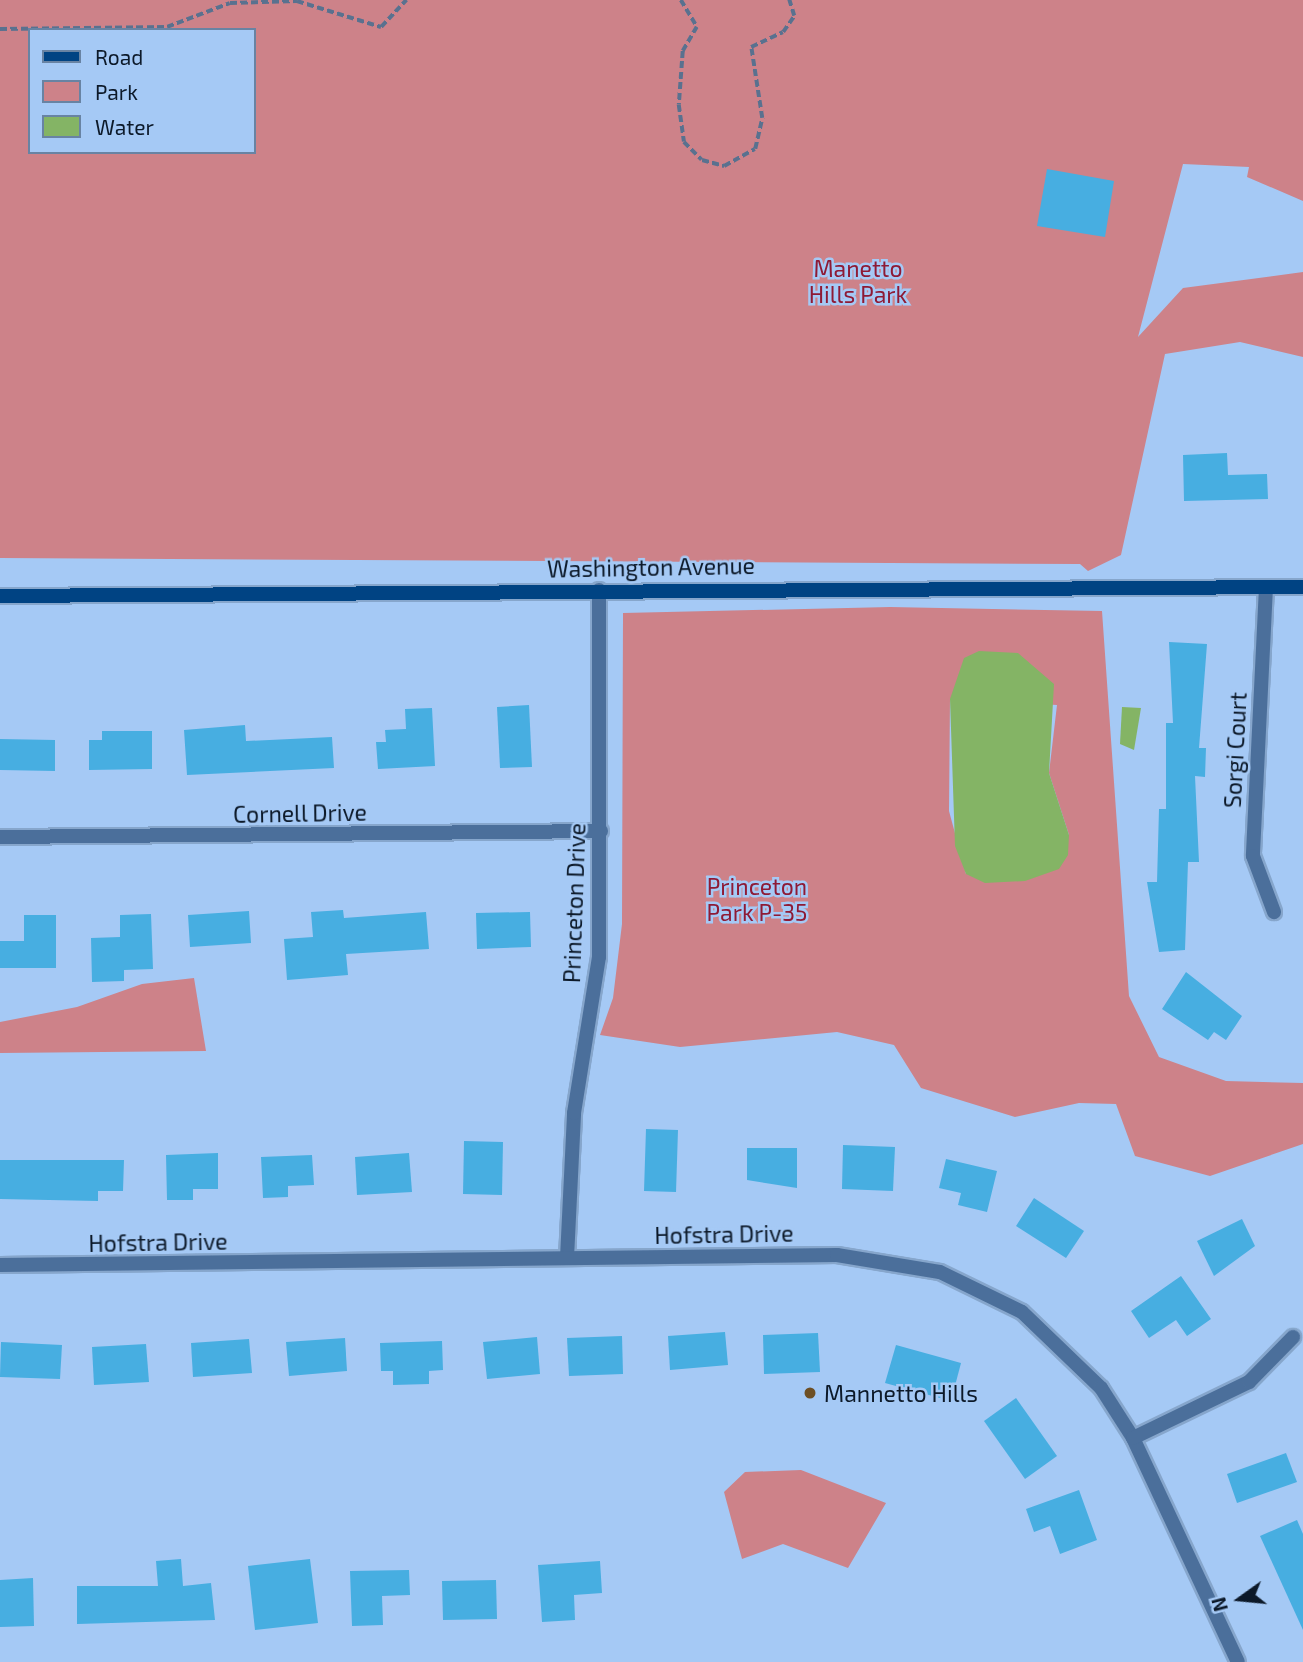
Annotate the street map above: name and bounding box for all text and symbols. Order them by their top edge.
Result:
legend [28,28,256,154]
text: Road [95,44,143,69]
text: Park [95,79,138,104]
text: Water [95,114,154,139]
park label: Manetto Hills Park [809,254,907,308]
street label: Washington Avenue [547,551,755,583]
street label: Sorgi Court [1218,691,1252,809]
street label: Cornell Drive [233,798,367,828]
street label: Princeton Drive [557,822,591,984]
park label: Princeton Park P-35 [706,872,808,926]
street label: Hofstra Drive [654,1219,794,1249]
street label: Hofstra Drive [88,1227,228,1257]
place label: Mannetto Hills [824,1379,978,1407]
marker: Mannetto Hills [802,1385,818,1401]
north arrow [1205,1564,1275,1634]
text: N [1206,1595,1232,1614]

